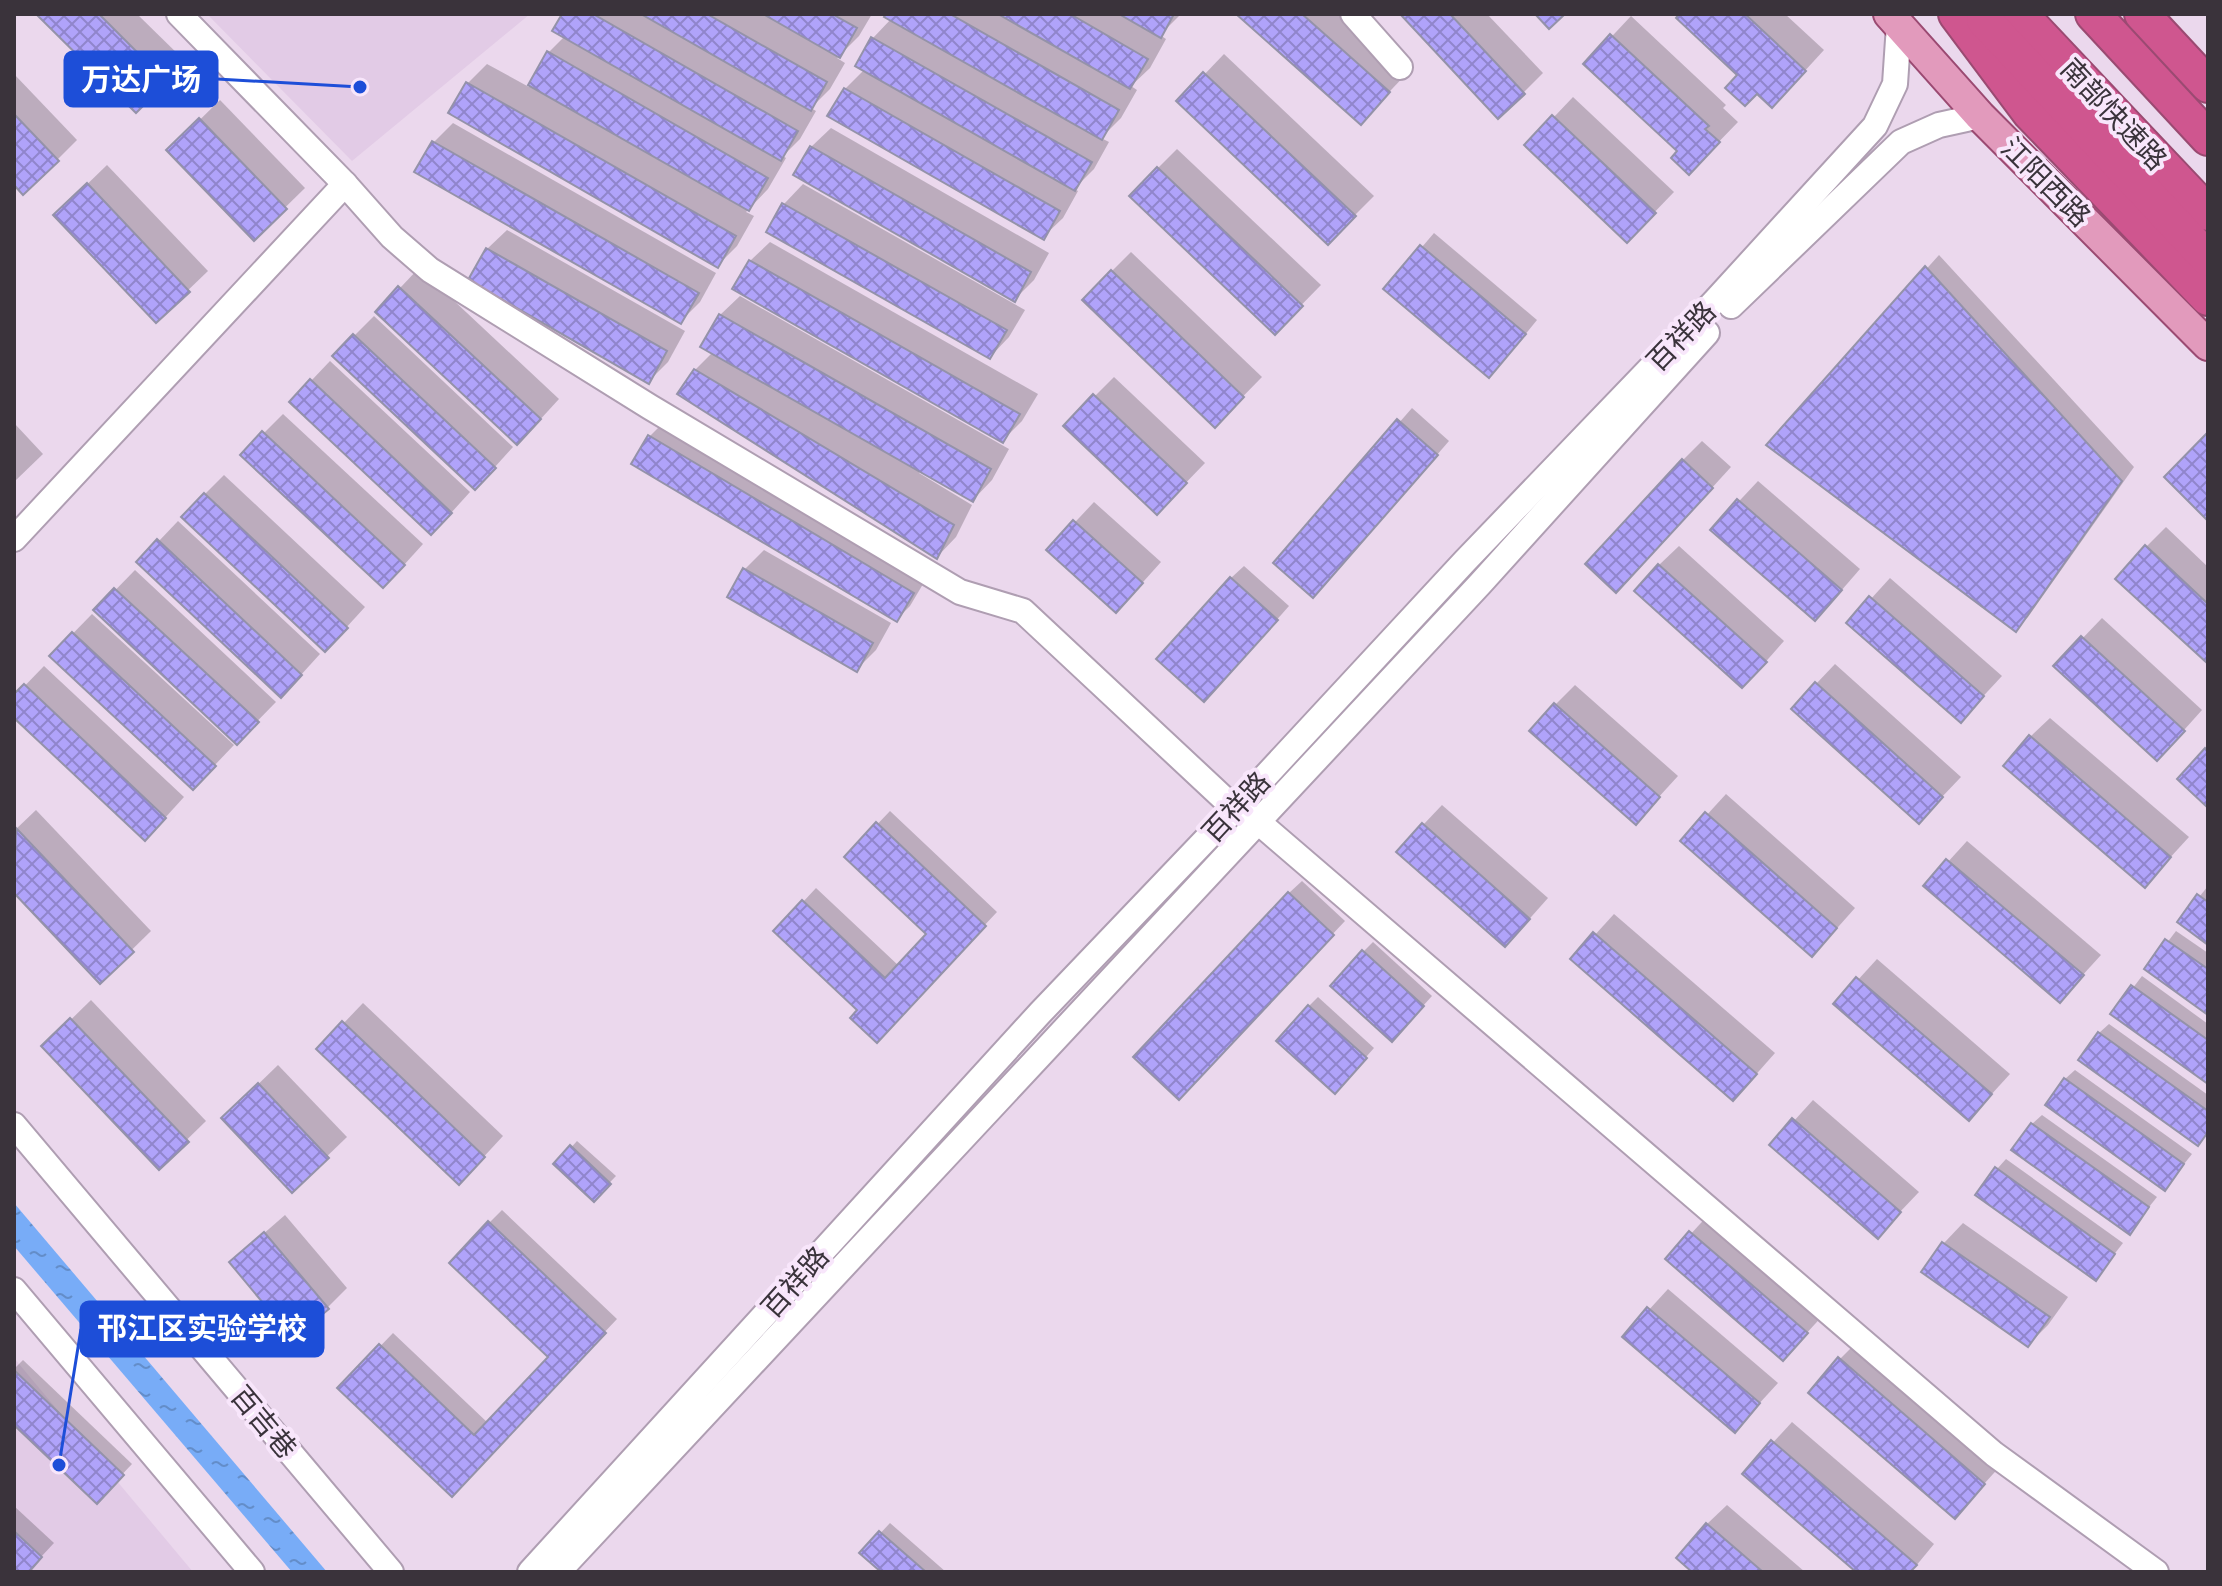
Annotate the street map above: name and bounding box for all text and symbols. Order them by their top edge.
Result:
street label: 南部快速路 [2053,50,2176,177]
callout: 万达广场 [65,52,217,106]
text: 万达广场 [81,59,201,98]
street label: 江阳西路 [1994,129,2099,234]
street label: 百祥路 [1638,293,1723,379]
street label: 百祥路 [1193,763,1278,850]
street label: 百祥路 [753,1238,836,1325]
callout: 邗江区实验学校 [81,1302,323,1356]
text: 邗江区实验学校 [97,1308,307,1347]
street label: 百吉巷 [223,1378,306,1466]

